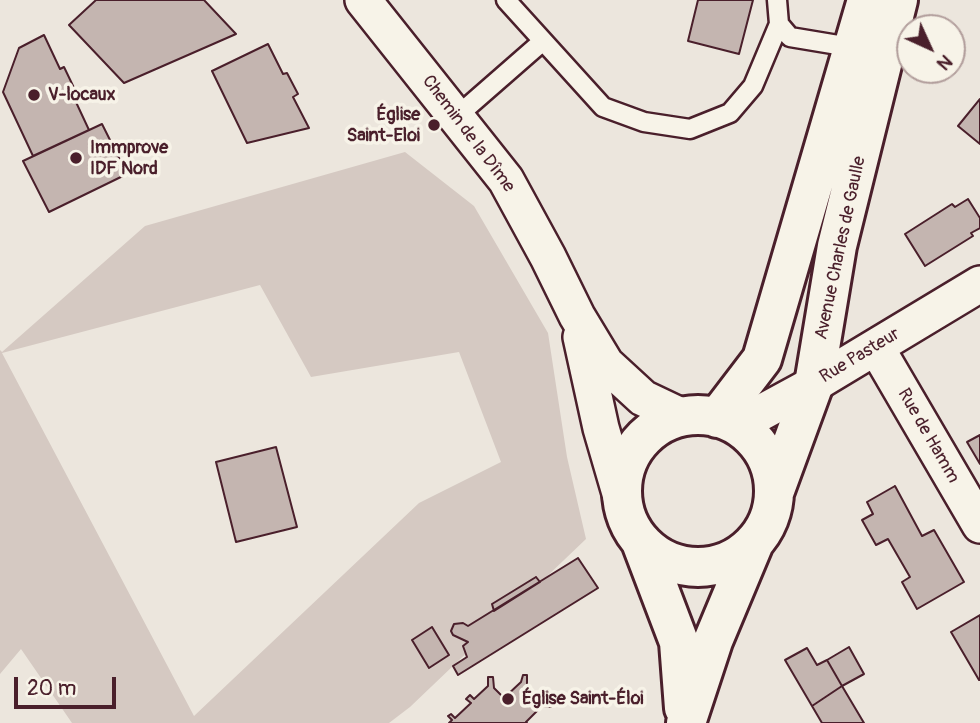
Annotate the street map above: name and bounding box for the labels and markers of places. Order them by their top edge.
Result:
place label: V-locaux [48,84,116,106]
marker: V-locaux [26,87,42,103]
place label: Église Saint-Eloi [347,104,420,146]
marker: Église Saint-Eloi [426,117,442,133]
place label: Immprove IDF Nord [90,137,168,180]
marker: Immprove IDF Nord [68,150,84,166]
place label: Église Saint-Éloi [522,688,643,710]
marker: Église Saint-Éloi [500,691,516,707]

